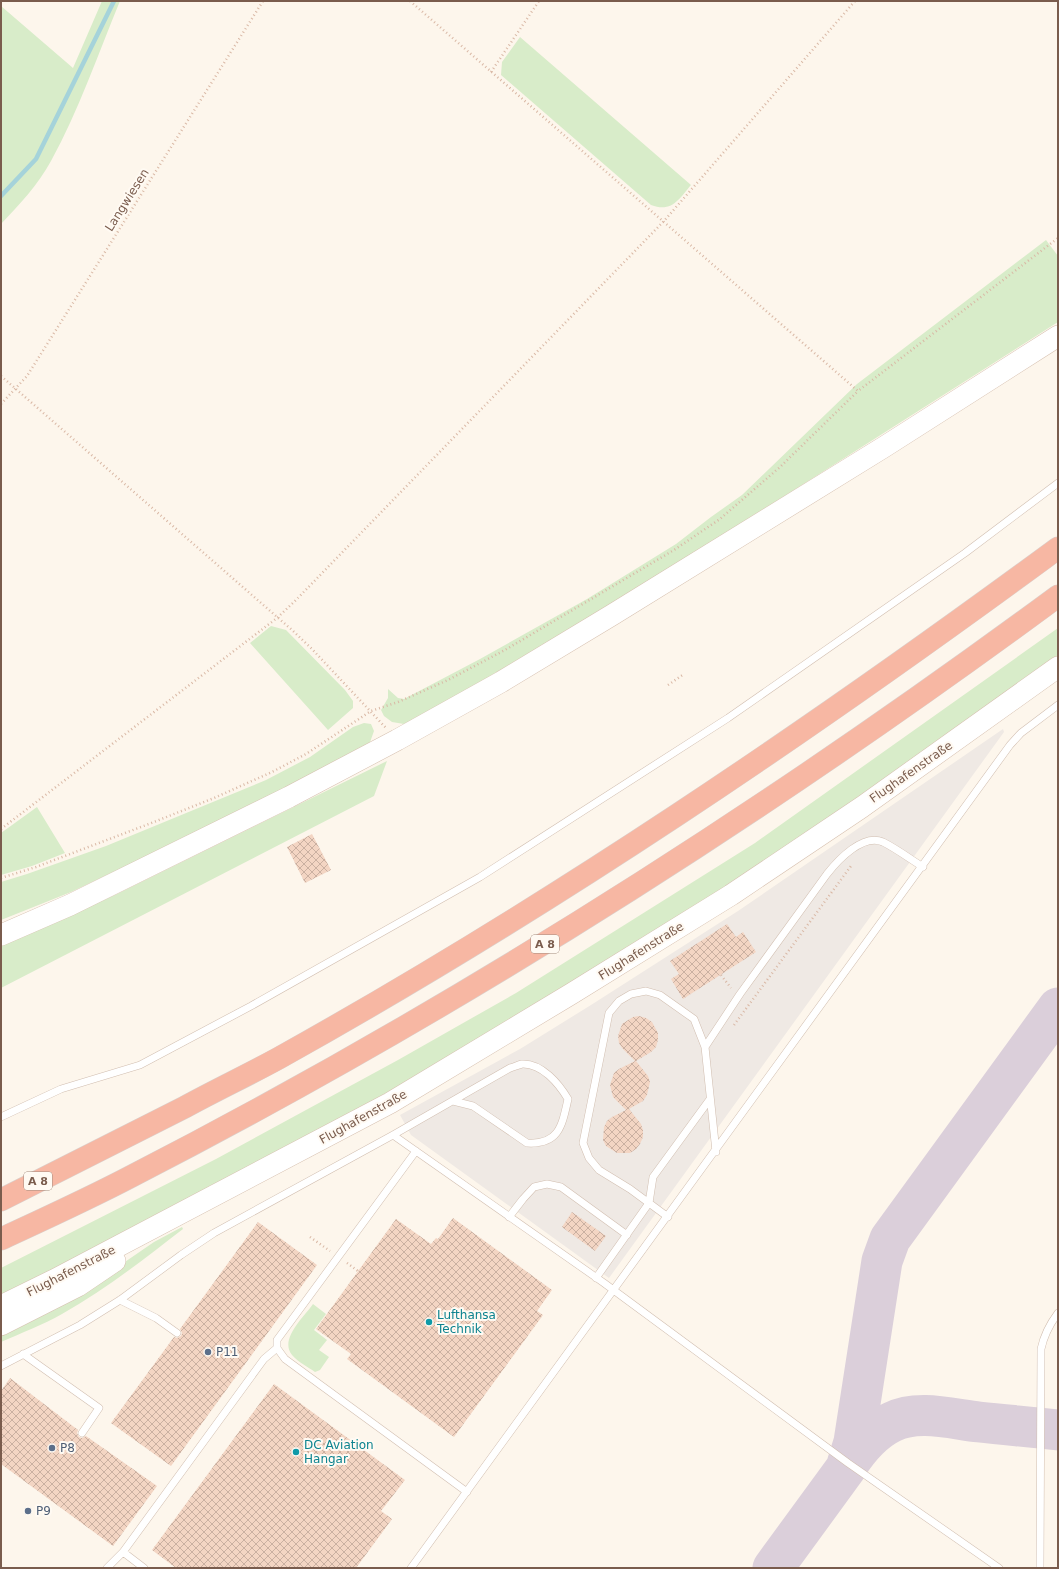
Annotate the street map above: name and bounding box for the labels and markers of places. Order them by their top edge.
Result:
place label: Lufthansa Technik [436,1308,496,1336]
marker: Lufthansa Technik [424,1317,434,1327]
place label: P11 [216,1345,239,1359]
marker: P11 [203,1347,213,1357]
place label: DC Aviation Hangar [304,1438,374,1466]
place label: P8 [60,1441,75,1455]
marker: P8 [47,1443,57,1453]
marker: DC Aviation Hangar [291,1447,301,1457]
place label: P9 [36,1504,51,1518]
marker: P9 [23,1506,33,1516]

